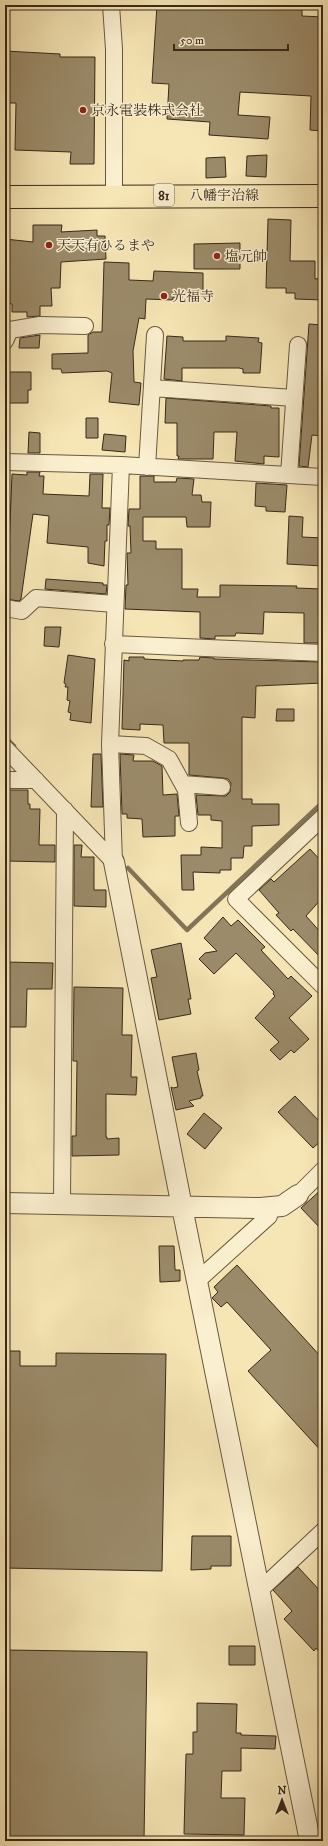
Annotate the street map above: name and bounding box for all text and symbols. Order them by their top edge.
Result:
scale bar [174,26,288,52]
text: 50 m [180,33,204,48]
place label: 京永電装株式会社 [91,102,203,120]
marker: 京永電装株式会社 [78,105,88,115]
road number: 81 [154,184,174,206]
street label: 八幡宇治線 [189,187,259,205]
place label: 天天有ひるまや [57,237,155,255]
marker: 天天有ひるまや [44,240,54,250]
place label: 塩元帥 [225,248,267,266]
marker: 塩元帥 [212,251,222,261]
place label: 光福寺 [172,288,214,306]
marker: 光福寺 [159,291,169,301]
north arrow [262,1780,302,1820]
text: N [277,1784,287,1798]

